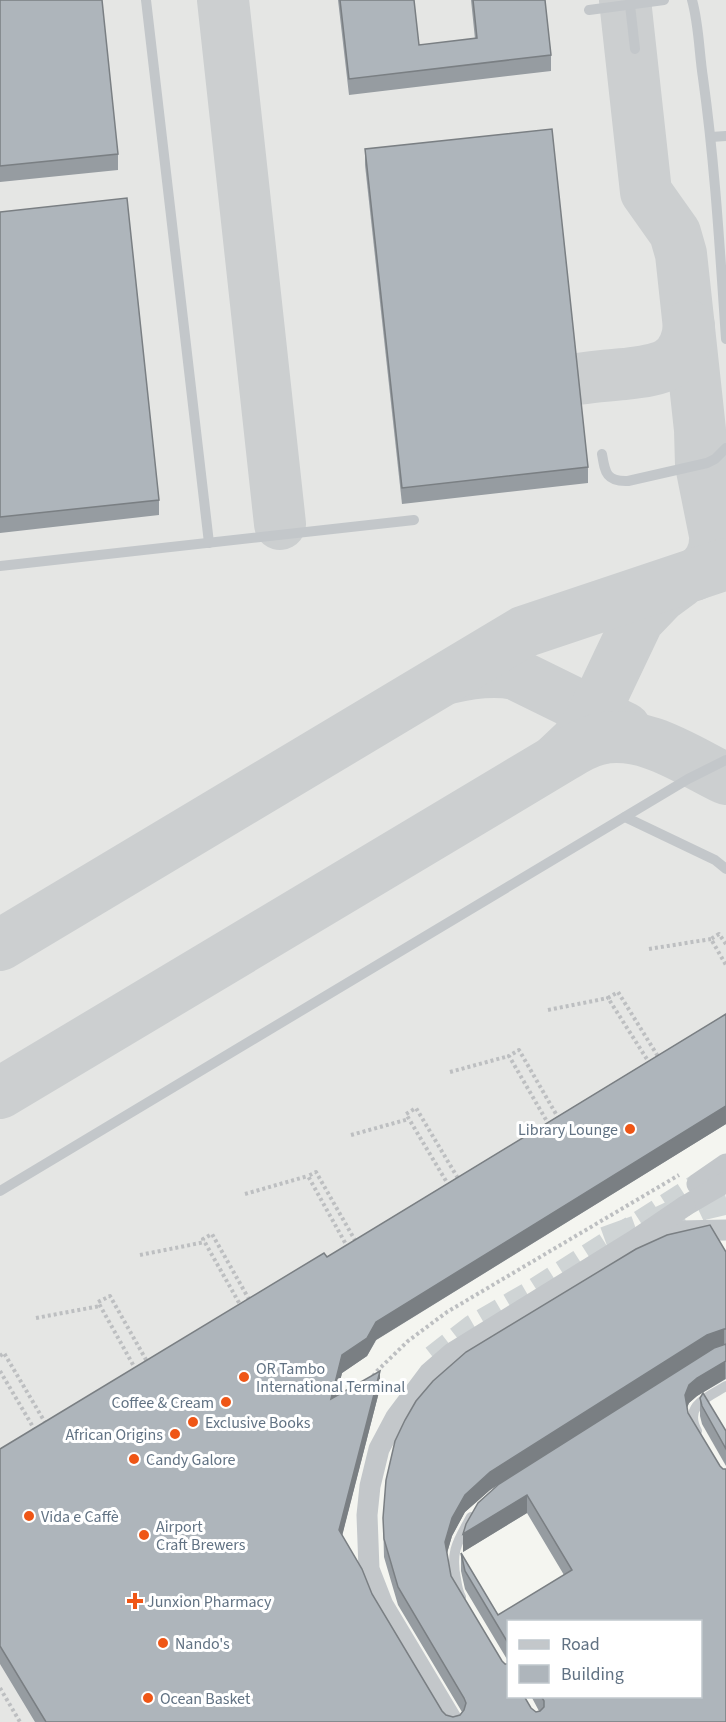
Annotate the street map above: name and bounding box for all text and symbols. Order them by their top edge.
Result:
place label: Library Lounge [518,1119,618,1141]
marker: Library Lounge [623,1122,637,1136]
place label: OR Tambo International Terminal [256,1358,405,1398]
marker: OR Tambo International Terminal [237,1370,251,1384]
place label: Coffee & Cream [112,1392,214,1414]
marker: Coffee & Cream [219,1395,233,1409]
place label: Exclusive Books [205,1412,311,1434]
marker: Exclusive Books [186,1415,200,1429]
place label: African Origins [66,1424,163,1446]
marker: African Origins [168,1427,182,1441]
place label: Candy Galore [146,1449,236,1471]
marker: Candy Galore [127,1452,141,1466]
place label: Vida e Caffè [41,1506,119,1528]
marker: Vida e Caffè [22,1509,36,1523]
place label: Airport Craft Brewers [156,1516,246,1556]
marker: Airport Craft Brewers [137,1528,151,1542]
place label: Junxion Pharmacy [147,1591,272,1613]
marker: Junxion Pharmacy [128,1594,142,1608]
legend [507,1620,702,1698]
text: Road [561,1632,600,1657]
place label: Nando's [175,1633,230,1655]
marker: Nando's [156,1636,170,1650]
text: Building [561,1662,624,1687]
place label: Ocean Basket [160,1688,251,1710]
marker: Ocean Basket [141,1691,155,1705]

